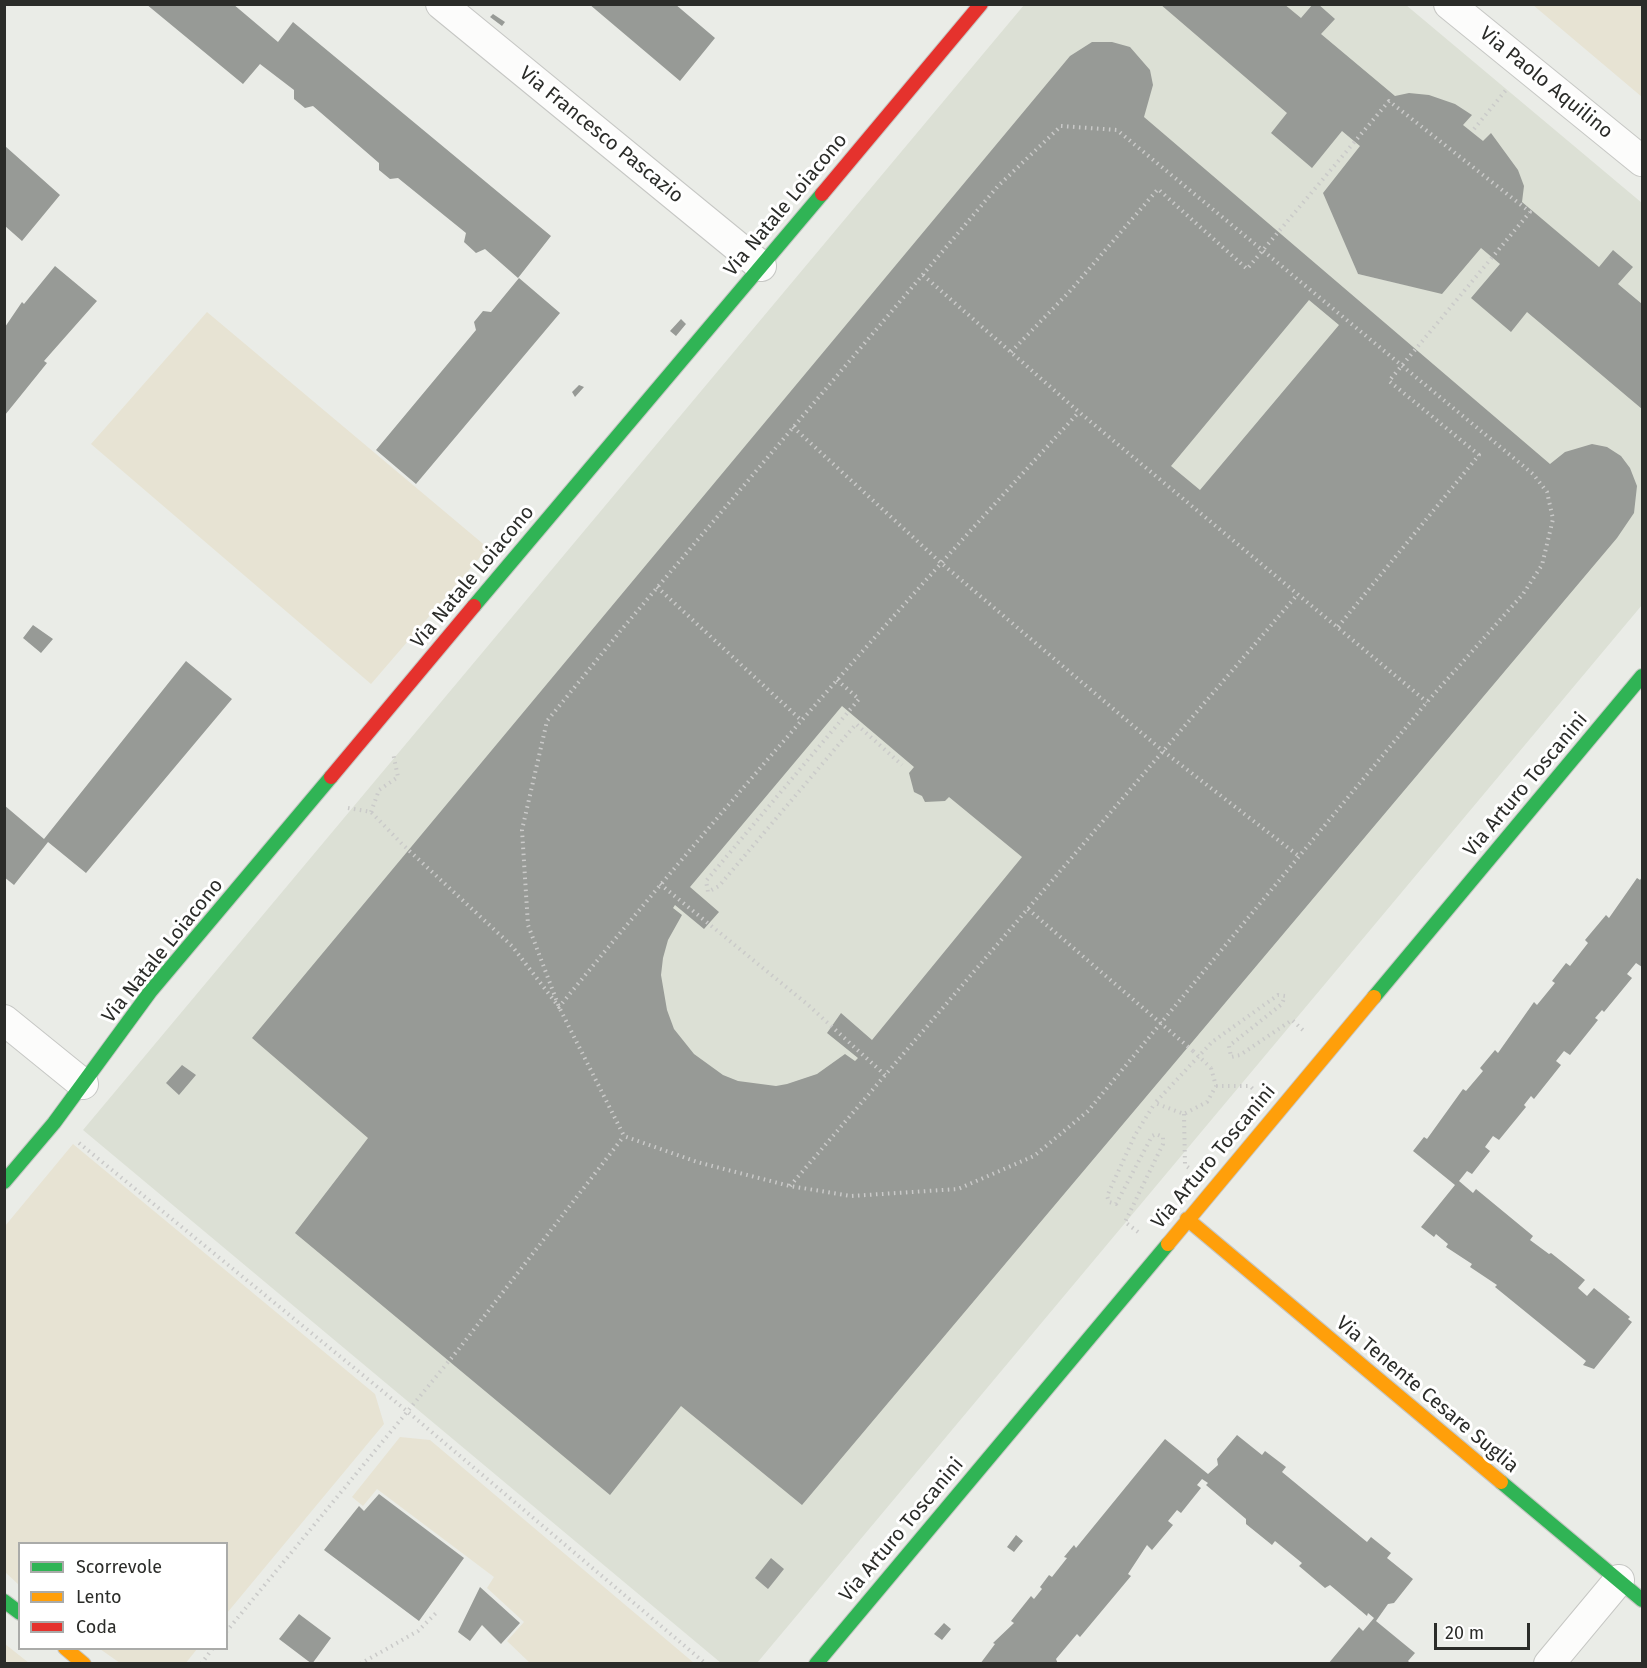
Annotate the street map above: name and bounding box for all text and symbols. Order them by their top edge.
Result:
street label: Via Paolo Aquilino [1475,22,1617,144]
street label: Via Francesco Pascazio [514,61,688,209]
street label: Via Natale Loiacono [719,129,853,281]
street label: Via Natale Loiacono [406,501,540,653]
street label: Via Arturo Toscanini [1459,708,1593,862]
street label: Via Natale Loiacono [97,874,229,1028]
street label: Via Arturo Toscanini [1147,1080,1281,1234]
street label: Via Tenente Cesare Suglia [1331,1312,1523,1478]
street label: Via Arturo Toscanini [835,1453,969,1607]
legend [18,1542,228,1650]
text: Scorrevole [76,1556,162,1578]
text: Lento [76,1586,122,1608]
scale bar [1437,1611,1533,1649]
text: Coda [76,1616,117,1638]
text: 20 m [1445,1622,1484,1644]

